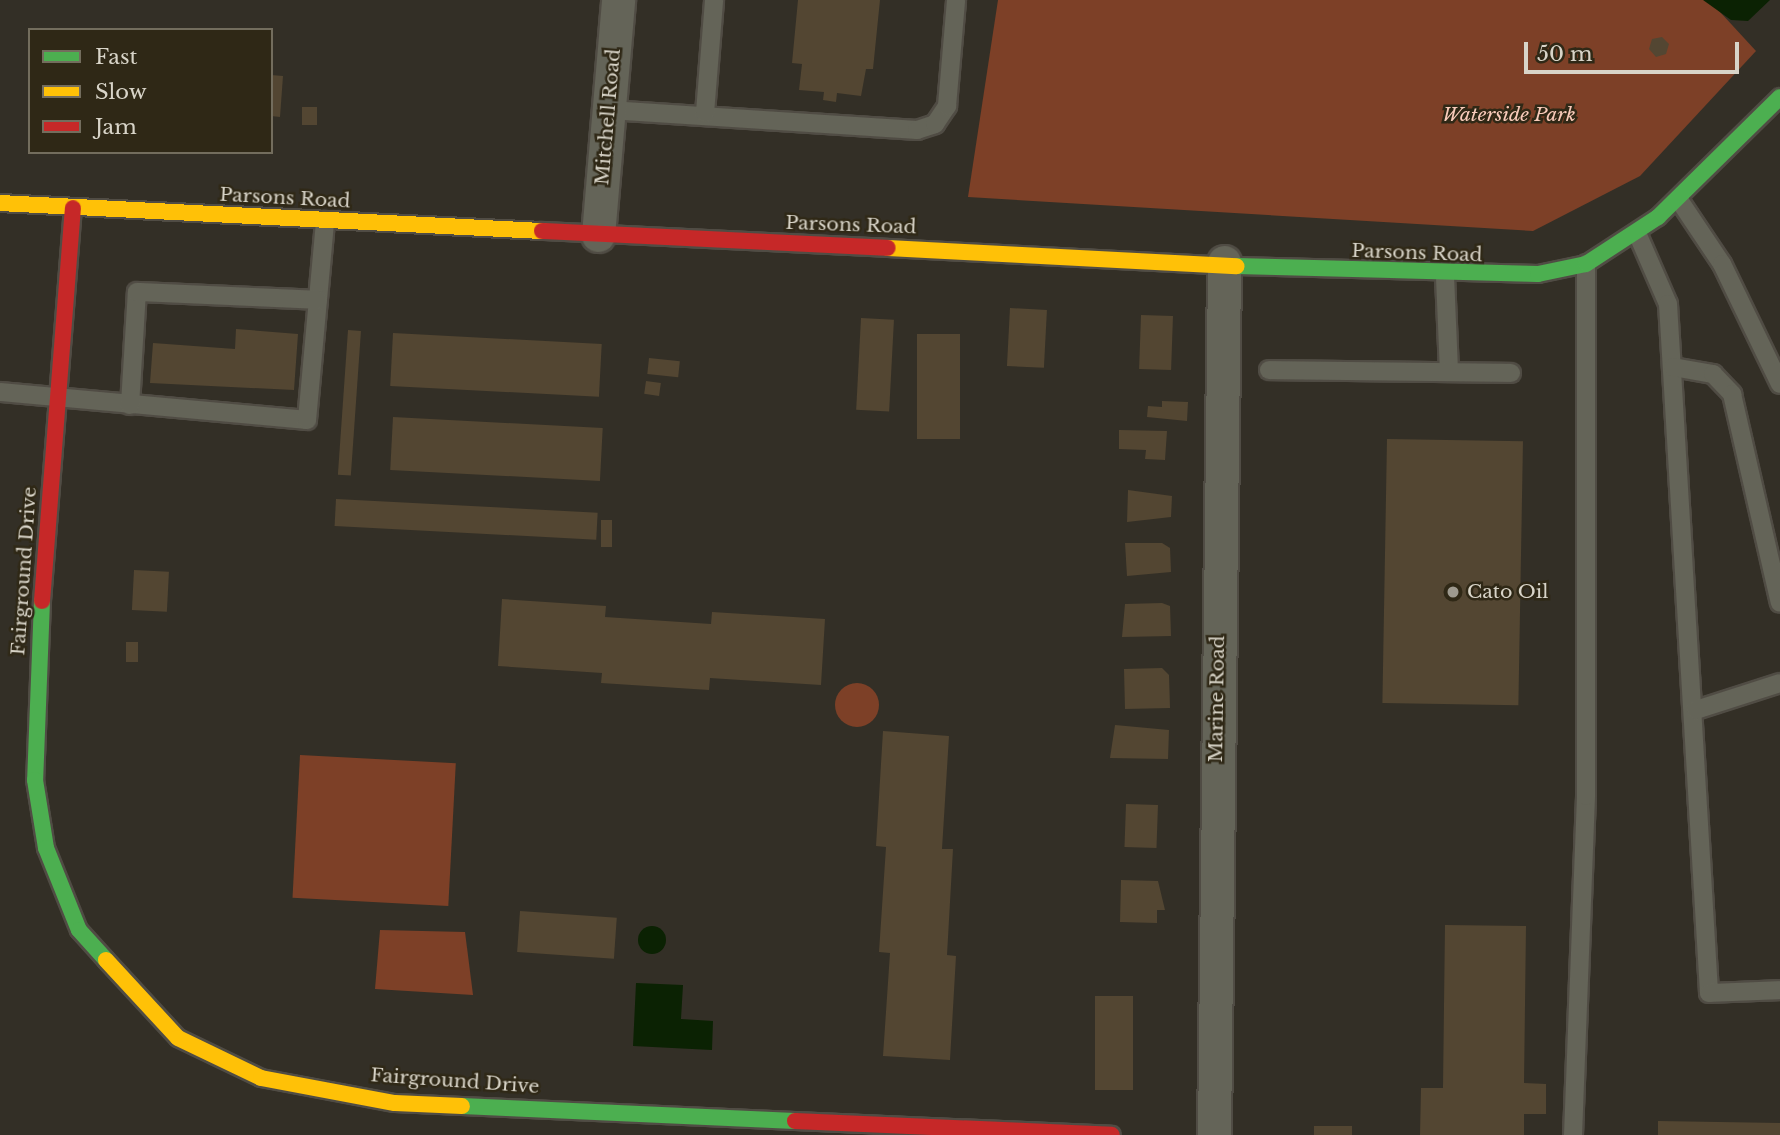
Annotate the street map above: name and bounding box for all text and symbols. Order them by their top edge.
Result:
legend [28,28,273,154]
scale bar [1528,28,1743,72]
text: 50 m [1537,41,1592,67]
text: Fast [95,44,137,70]
street label: Mitchell Road [591,48,625,186]
text: Slow [95,79,147,105]
park label: Waterside Park [1442,104,1576,126]
text: Jam [95,114,137,140]
street label: Parsons Road [219,183,351,213]
street label: Parsons Road [785,211,917,239]
street label: Parsons Road [1351,239,1483,267]
street label: Fairground Drive [7,486,41,656]
place label: Cato Oil [1467,581,1548,603]
marker: Cato Oil [1445,584,1461,600]
street label: Marine Road [1204,635,1230,763]
street label: Fairground Drive [370,1064,540,1098]

